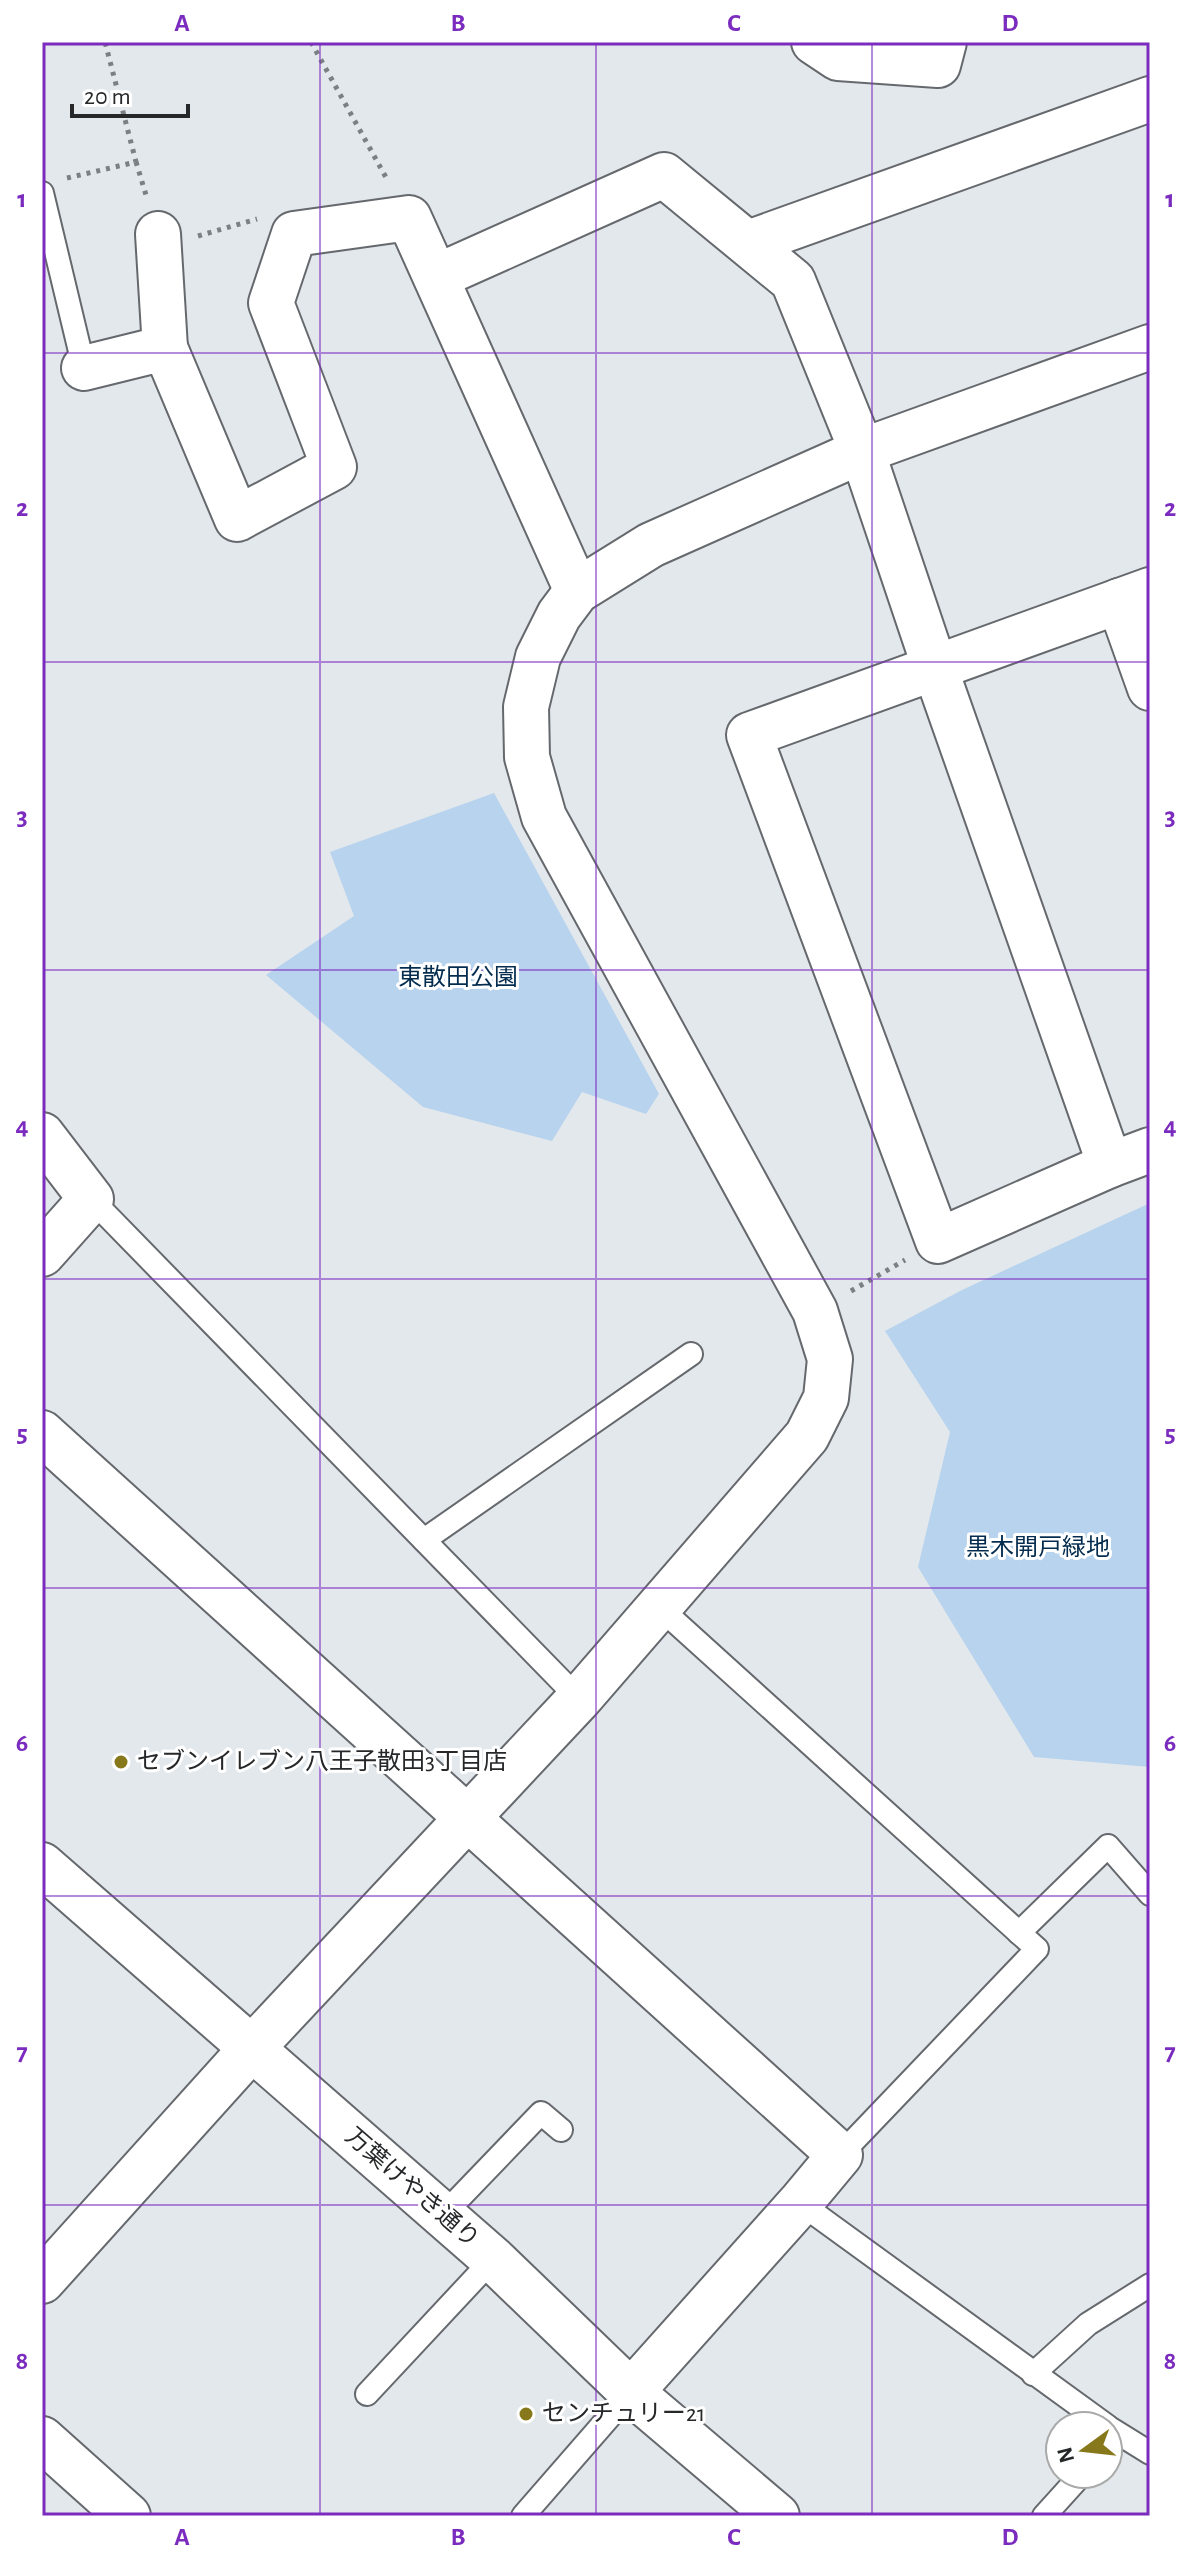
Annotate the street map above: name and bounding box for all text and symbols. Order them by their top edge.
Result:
text: A [174,10,190,36]
text: B [450,10,466,36]
text: C [727,10,741,36]
text: D [1001,10,1019,36]
scale bar [72,68,188,118]
text: 20 m [84,85,131,109]
text: 1 [17,186,27,212]
text: 1 [1165,186,1175,212]
text: 2 [16,495,28,521]
text: 2 [1164,495,1176,521]
text: 3 [16,804,28,830]
text: 3 [1164,804,1176,830]
park label: 東散田公園 [398,964,518,990]
text: 4 [15,1113,29,1139]
text: 4 [1163,1113,1177,1139]
text: 5 [16,1421,28,1447]
text: 5 [1164,1421,1176,1447]
park label: 黒木開戸緑地 [966,1534,1110,1560]
text: 6 [16,1730,28,1756]
text: 6 [1164,1730,1176,1756]
place label: セブンイレブン八王子散田3丁目店 [137,1748,507,1774]
marker: セブンイレブン八王子散田3丁目店 [112,1753,130,1771]
text: 7 [16,2039,28,2065]
text: 7 [1164,2039,1176,2065]
street label: 万葉けやき通り [341,2122,485,2252]
text: 8 [16,2348,28,2374]
text: 8 [1164,2348,1176,2374]
place label: センチュリー21 [542,2402,705,2426]
marker: センチュリー21 [517,2405,535,2423]
north arrow [1044,2410,1124,2490]
text: N [1053,2445,1078,2465]
text: A [174,2524,190,2550]
text: B [450,2524,466,2550]
text: C [727,2524,741,2550]
text: D [1001,2524,1019,2550]

